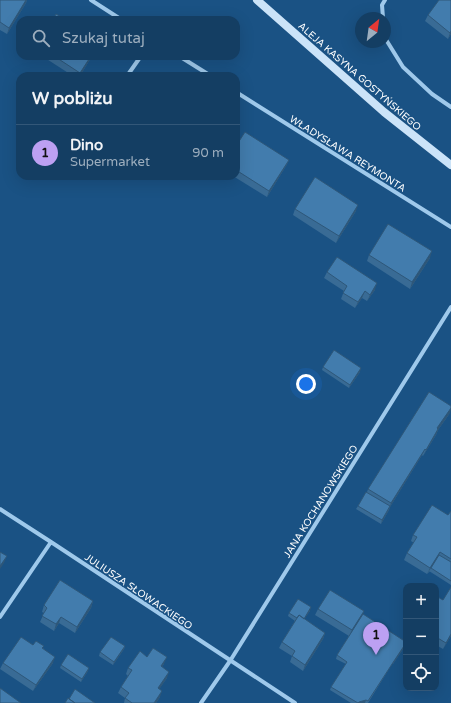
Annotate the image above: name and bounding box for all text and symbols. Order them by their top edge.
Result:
north arrow [355,12,391,48]
search box [16,16,240,60]
street label: ALEJA KASYNA GOSTYŃSKIEGO [295,20,423,133]
icon: search [30,27,52,49]
text: Szukaj tutaj [62,29,145,47]
text: W pobliżu [32,88,113,109]
street label: WŁADYSŁAWA REYMONTA [287,113,408,195]
text: Dino [70,136,103,154]
text: 1 [41,145,49,161]
text: 90 m [192,145,224,161]
text: Supermarket [70,154,150,170]
your location [296,374,316,394]
street label: JANA KOCHANOWSKIEGO [281,443,361,560]
street label: JULIUSZA SŁOWACKIEGO [82,551,194,632]
map controls [403,583,439,691]
button: + [403,583,439,619]
button: − [403,619,439,655]
pin: 1 [363,622,389,655]
button: locate [403,655,439,691]

